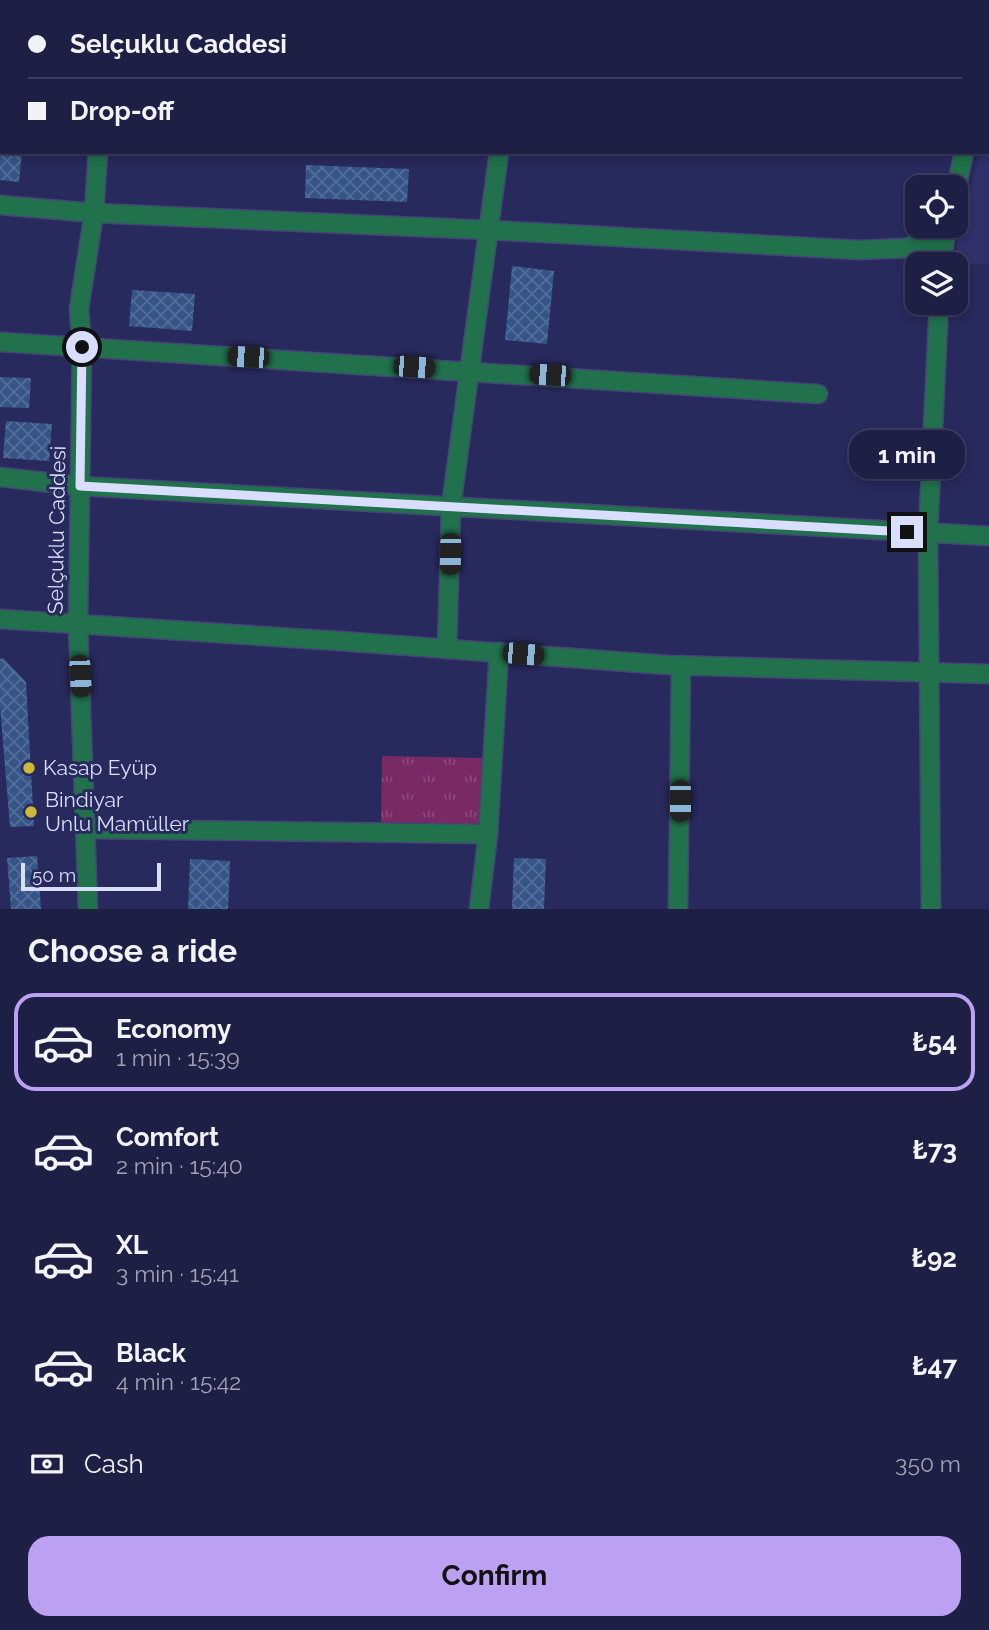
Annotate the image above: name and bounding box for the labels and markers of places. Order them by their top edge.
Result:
place label: Kasap Eyüp [43,755,157,780]
marker: Kasap Eyüp [21,760,37,776]
place label: Bindiyar Unlu Mamüller [45,787,190,836]
marker: Bindiyar Unlu Mamüller [23,804,39,820]

